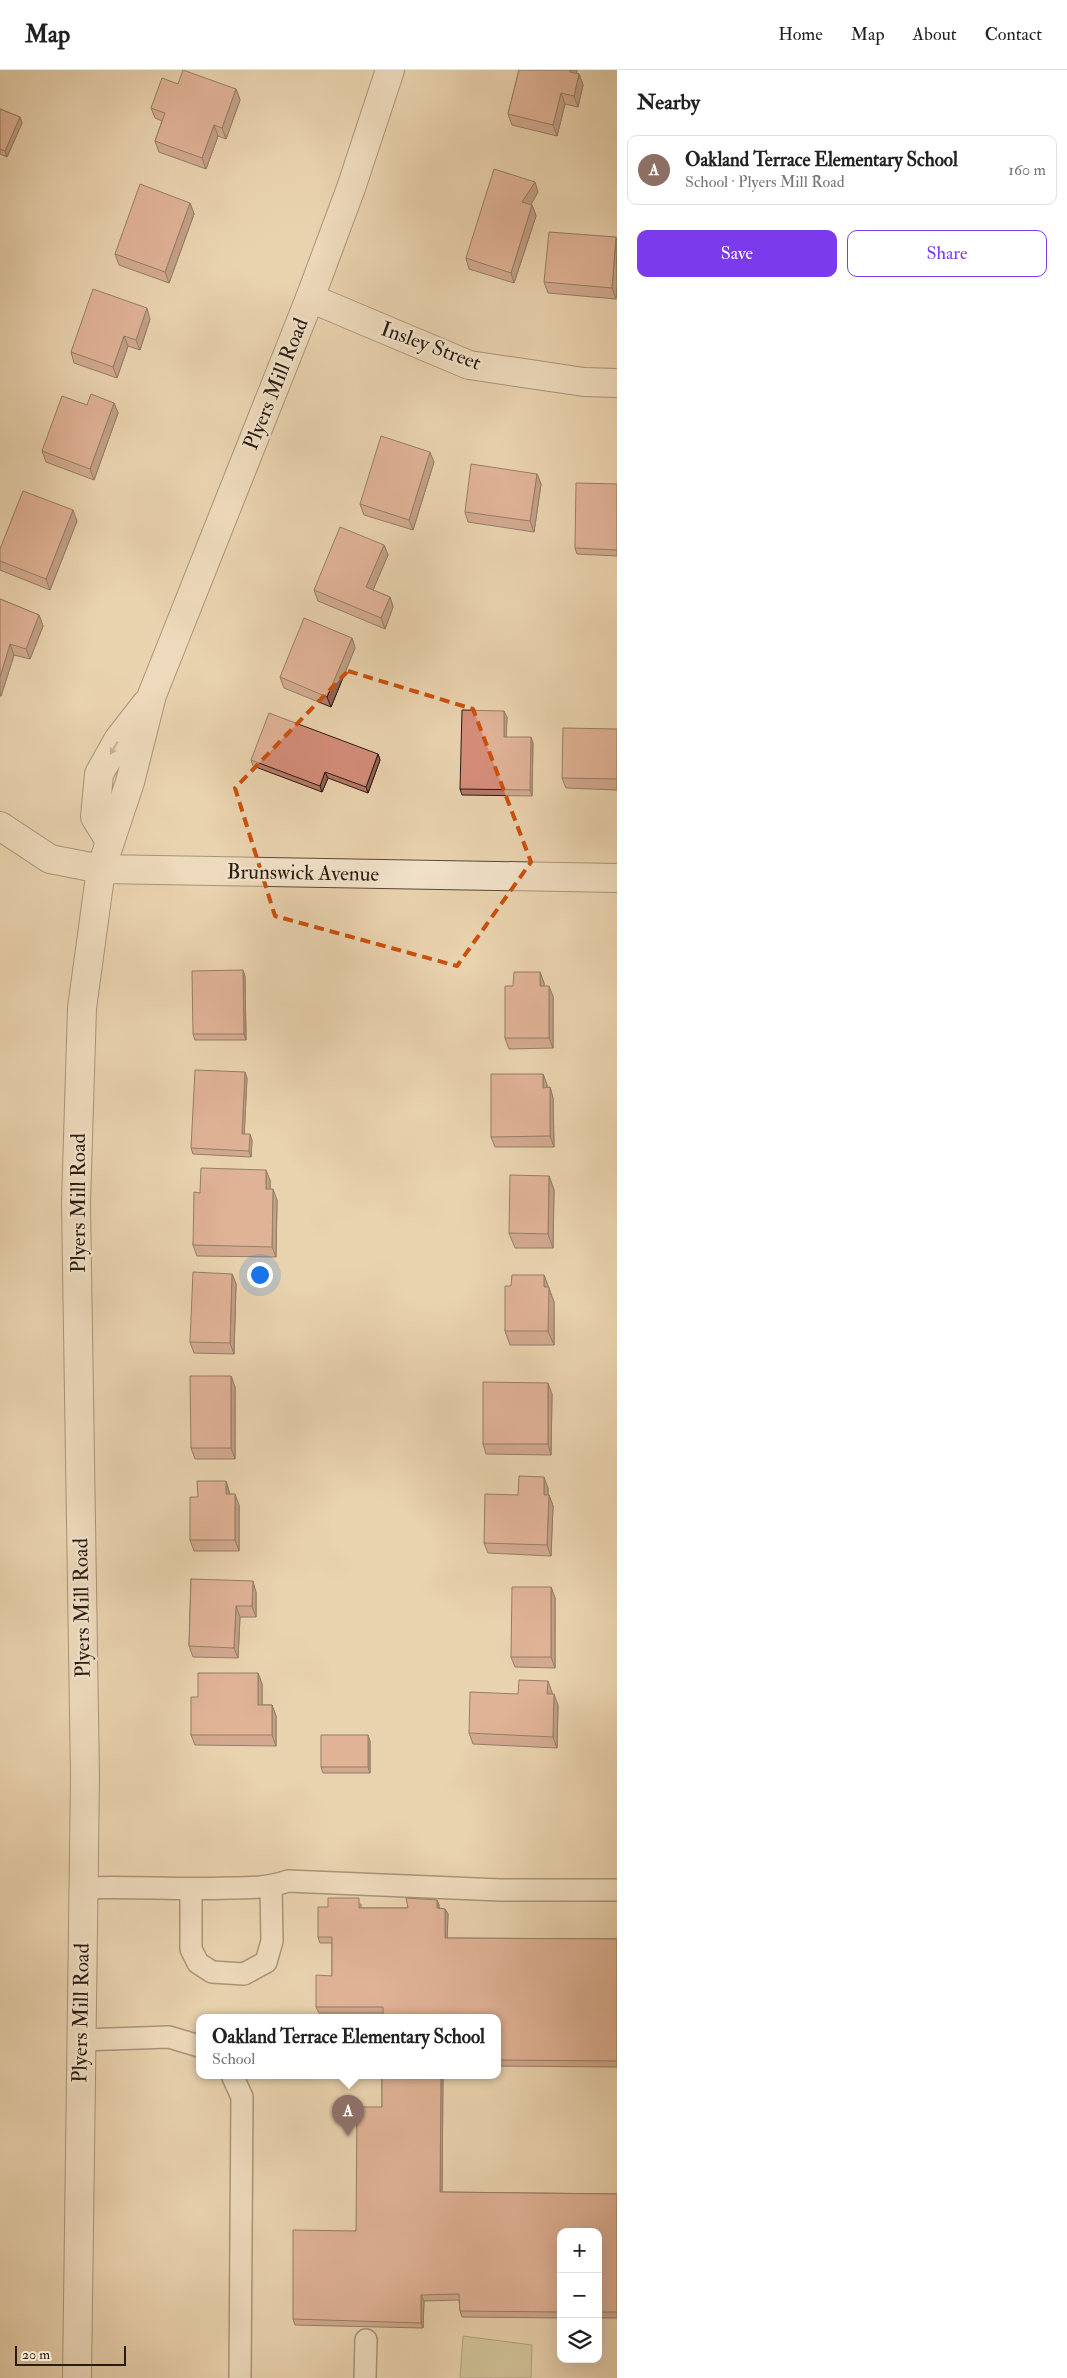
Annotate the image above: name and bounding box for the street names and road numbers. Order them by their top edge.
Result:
street label: Plyers Mill Road [237,313,315,454]
street label: Insley Street [377,315,485,377]
street label: Brunswick Avenue [227,858,380,888]
street label: Plyers Mill Road [65,1132,92,1273]
street label: Plyers Mill Road [67,1537,97,1678]
street label: Plyers Mill Road [66,1942,96,2083]

